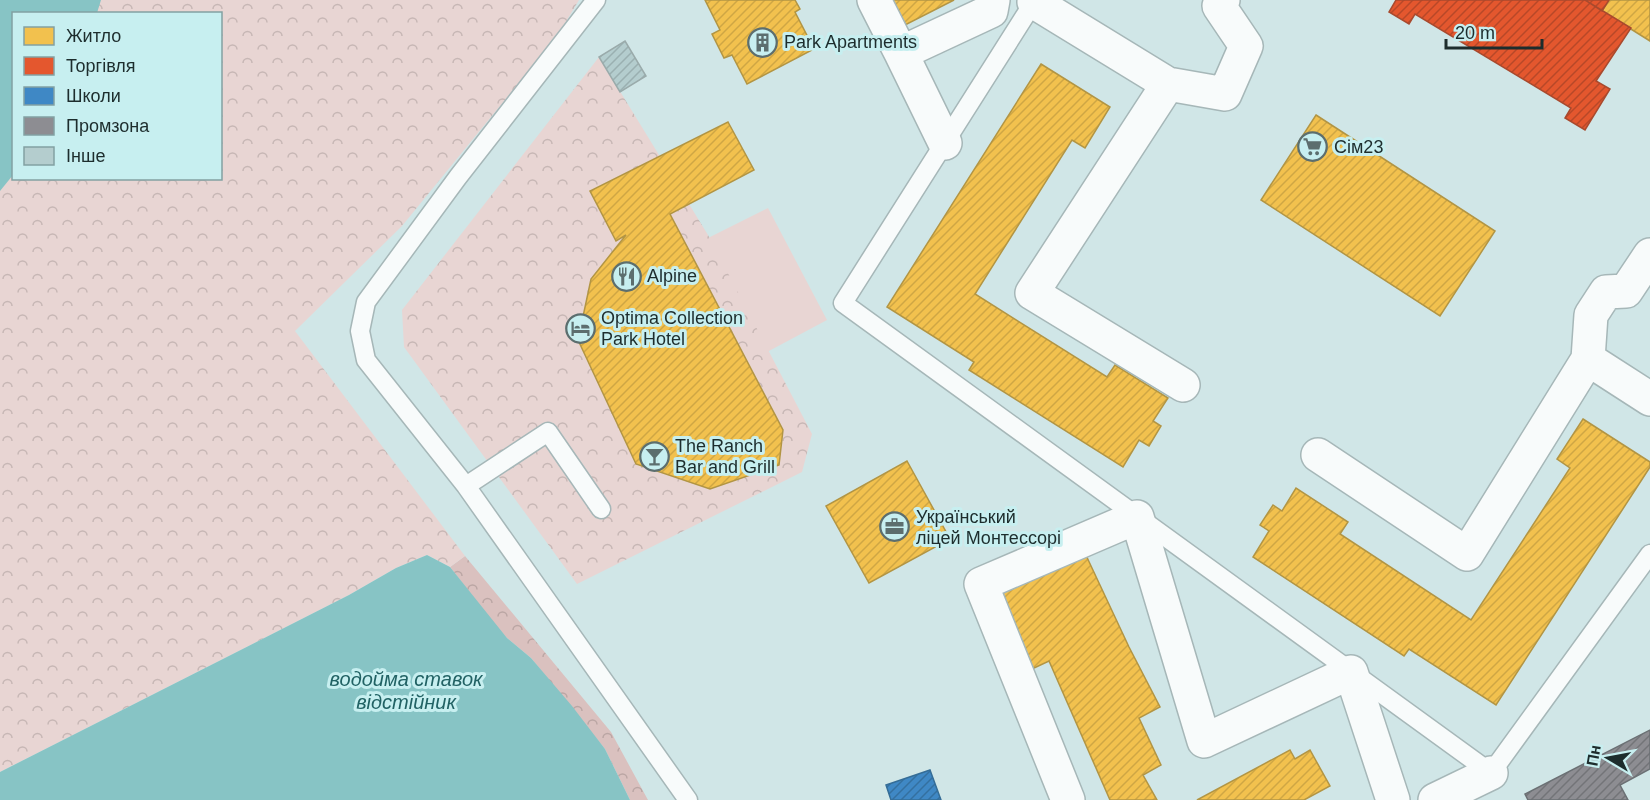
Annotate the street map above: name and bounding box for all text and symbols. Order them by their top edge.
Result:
legend [12,12,222,180]
scale bar [1446,12,1542,50]
text: 20 m [1455,23,1495,43]
text: Житло [66,26,121,46]
building icon: Park Apartments [747,26,779,58]
place label: Park Apartments [784,32,917,52]
text: Торгівля [66,56,136,76]
text: Школи [66,86,121,106]
text: Промзона [66,116,150,136]
supermarket icon: Сім23 [1297,131,1329,163]
place label: Сім23 [1334,137,1383,157]
text: Інше [66,146,105,166]
restaurant icon: Alpine [610,260,642,292]
place label: Alpine [647,266,697,286]
place label: Optima Collection Park Hotel [601,308,743,349]
hotel icon: Optima Collection Park Hotel [564,312,596,344]
place label: The Ranch Bar and Grill [675,436,775,477]
bar icon: The Ranch Bar and Grill [638,440,670,472]
place label: Український ліцей Монтессорі [916,507,1061,548]
office icon: Український ліцей Монтессорі [879,511,911,543]
water label: водойма ставок відстійник [330,668,484,713]
north arrow [1578,728,1638,788]
text: Пн [1584,744,1604,767]

